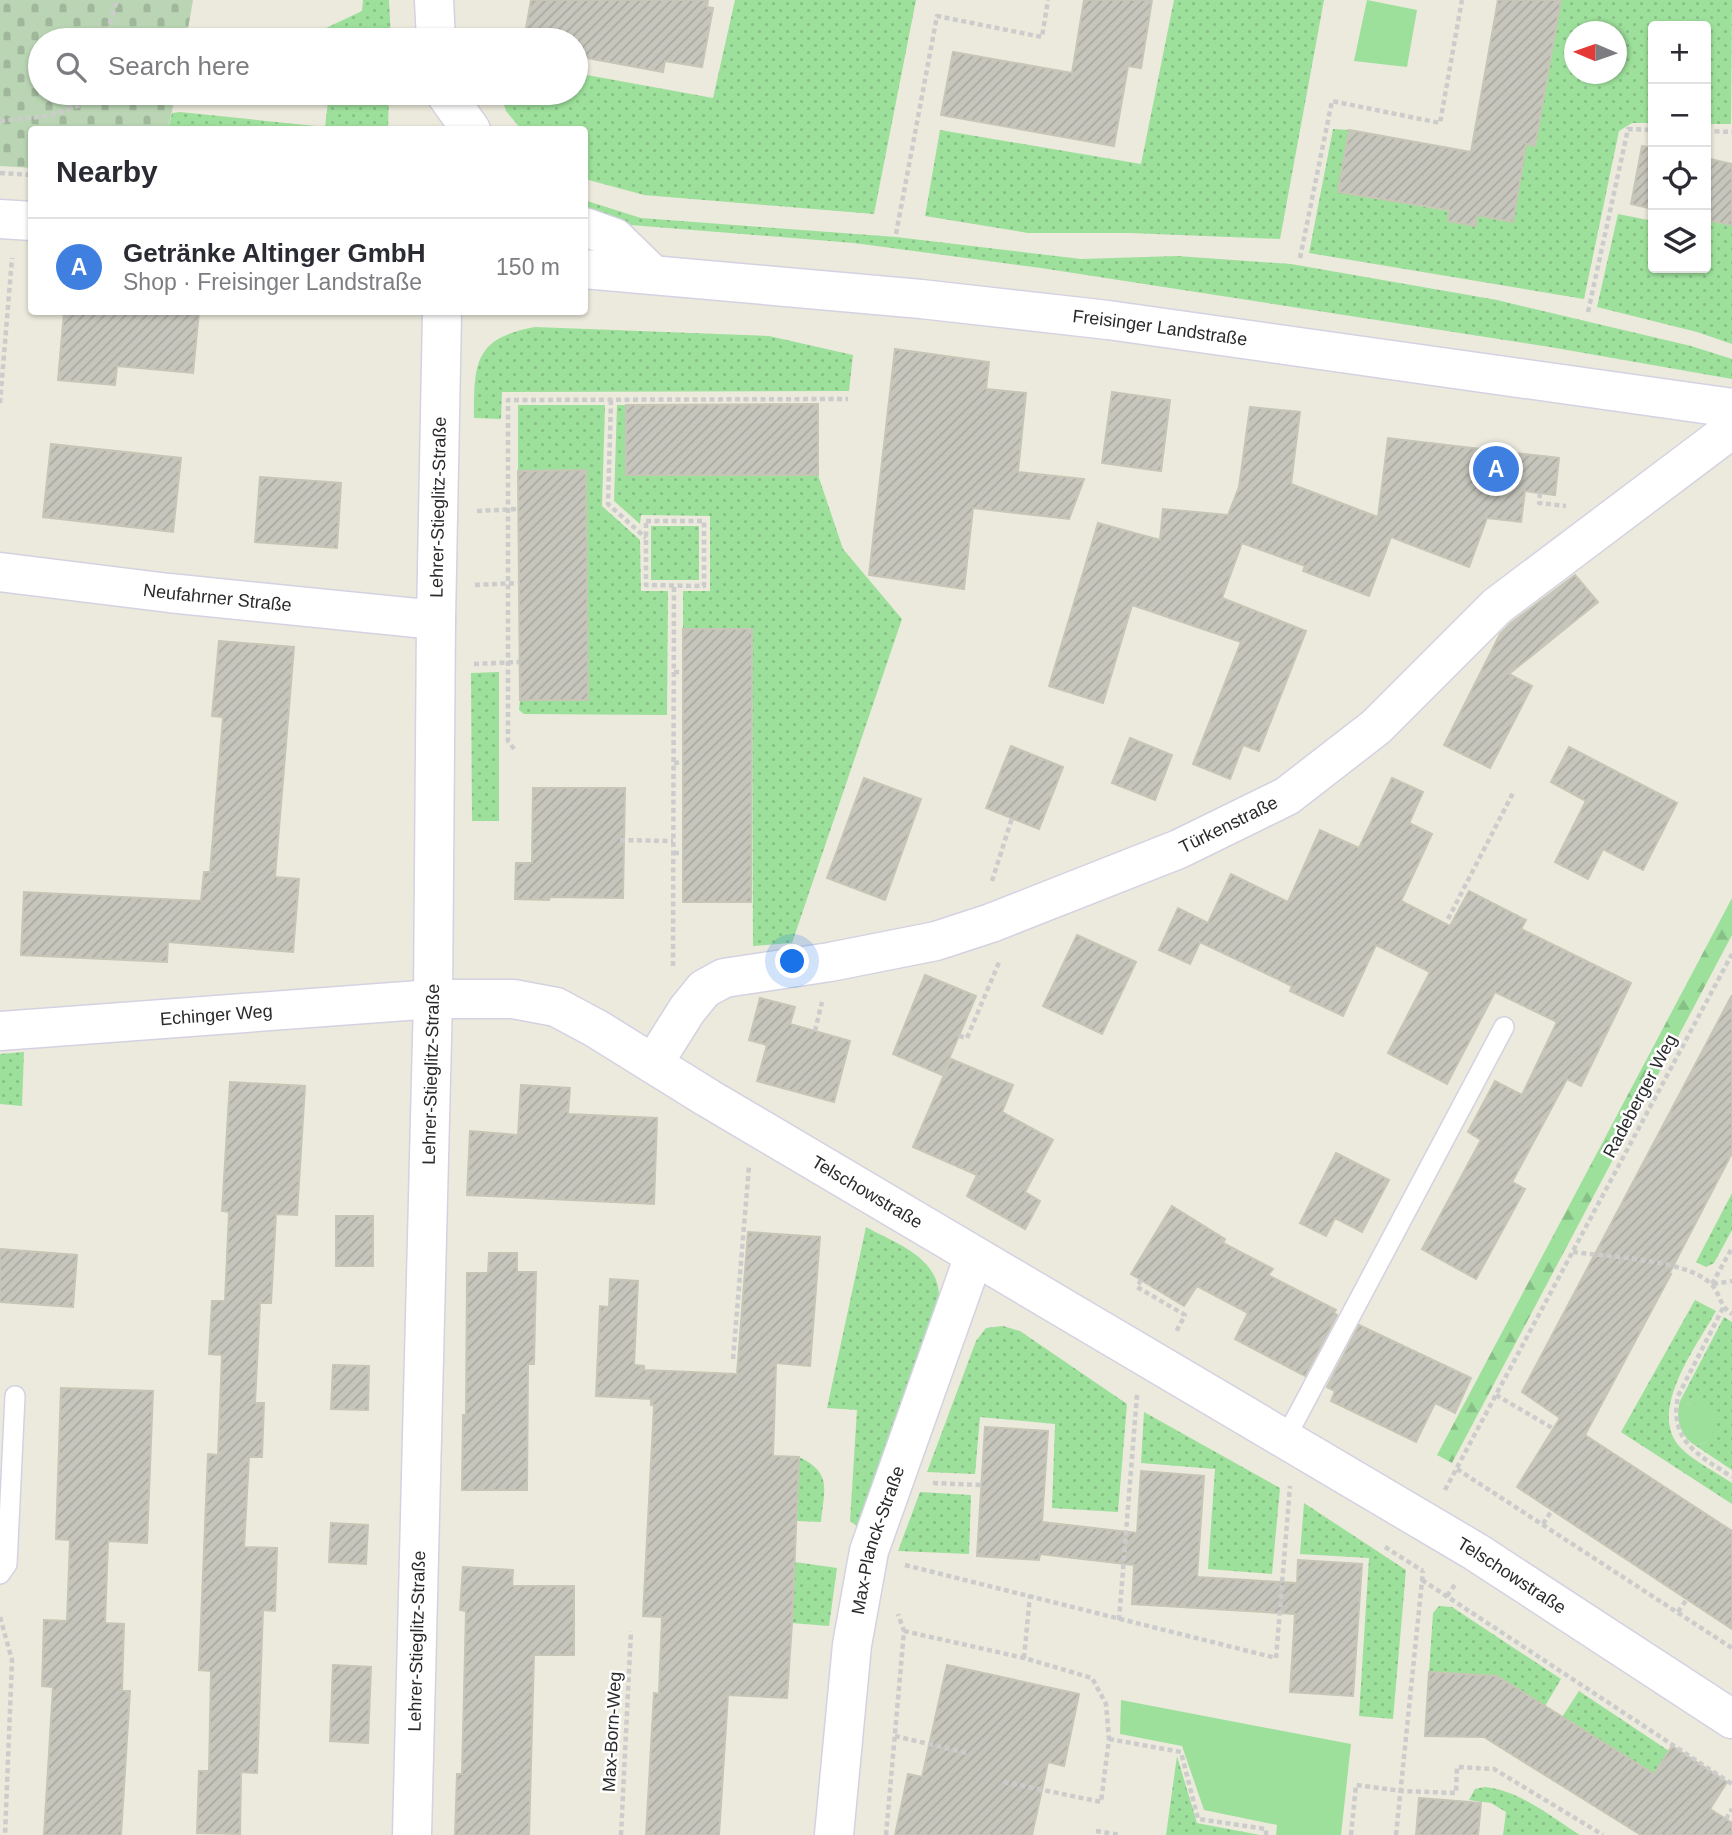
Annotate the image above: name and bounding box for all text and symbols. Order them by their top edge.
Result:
north arrow [1564,21,1627,84]
map controls [1648,21,1711,273]
button: + [1648,21,1711,84]
search box [28,28,588,105]
icon: search [52,48,90,86]
text: Search here [108,51,250,81]
button: − [1648,84,1711,147]
button: locate [1648,147,1711,210]
text: Nearby [56,155,158,188]
button: layers [1648,210,1711,273]
text: Getränke Altinger GmbH [123,238,425,268]
text: A [71,254,87,280]
text: 150 m [496,254,560,280]
text: Shop · Freisinger Landstraße [123,269,422,295]
street label: Freisinger Landstraße [1072,306,1249,350]
street label: Lehrer-Stieglitz-Straße [426,417,450,598]
pin: A [1473,443,1519,495]
street label: Neufahrner Straße [142,580,293,615]
street label: Türkenstraße [1176,792,1281,857]
your location [775,944,809,978]
street label: Lehrer-Stieglitz-Straße [419,984,443,1165]
street label: Echinger Weg [159,1001,273,1029]
street label: Radeberger Weg [1599,1031,1681,1161]
street label: Telschowstraße [808,1152,926,1233]
street label: Max-Planck-Straße [848,1463,908,1616]
street label: Telschowstraße [1454,1533,1570,1618]
street label: Lehrer-Stieglitz-Straße [405,1550,429,1732]
street label: Max-Born-Weg [599,1671,625,1793]

